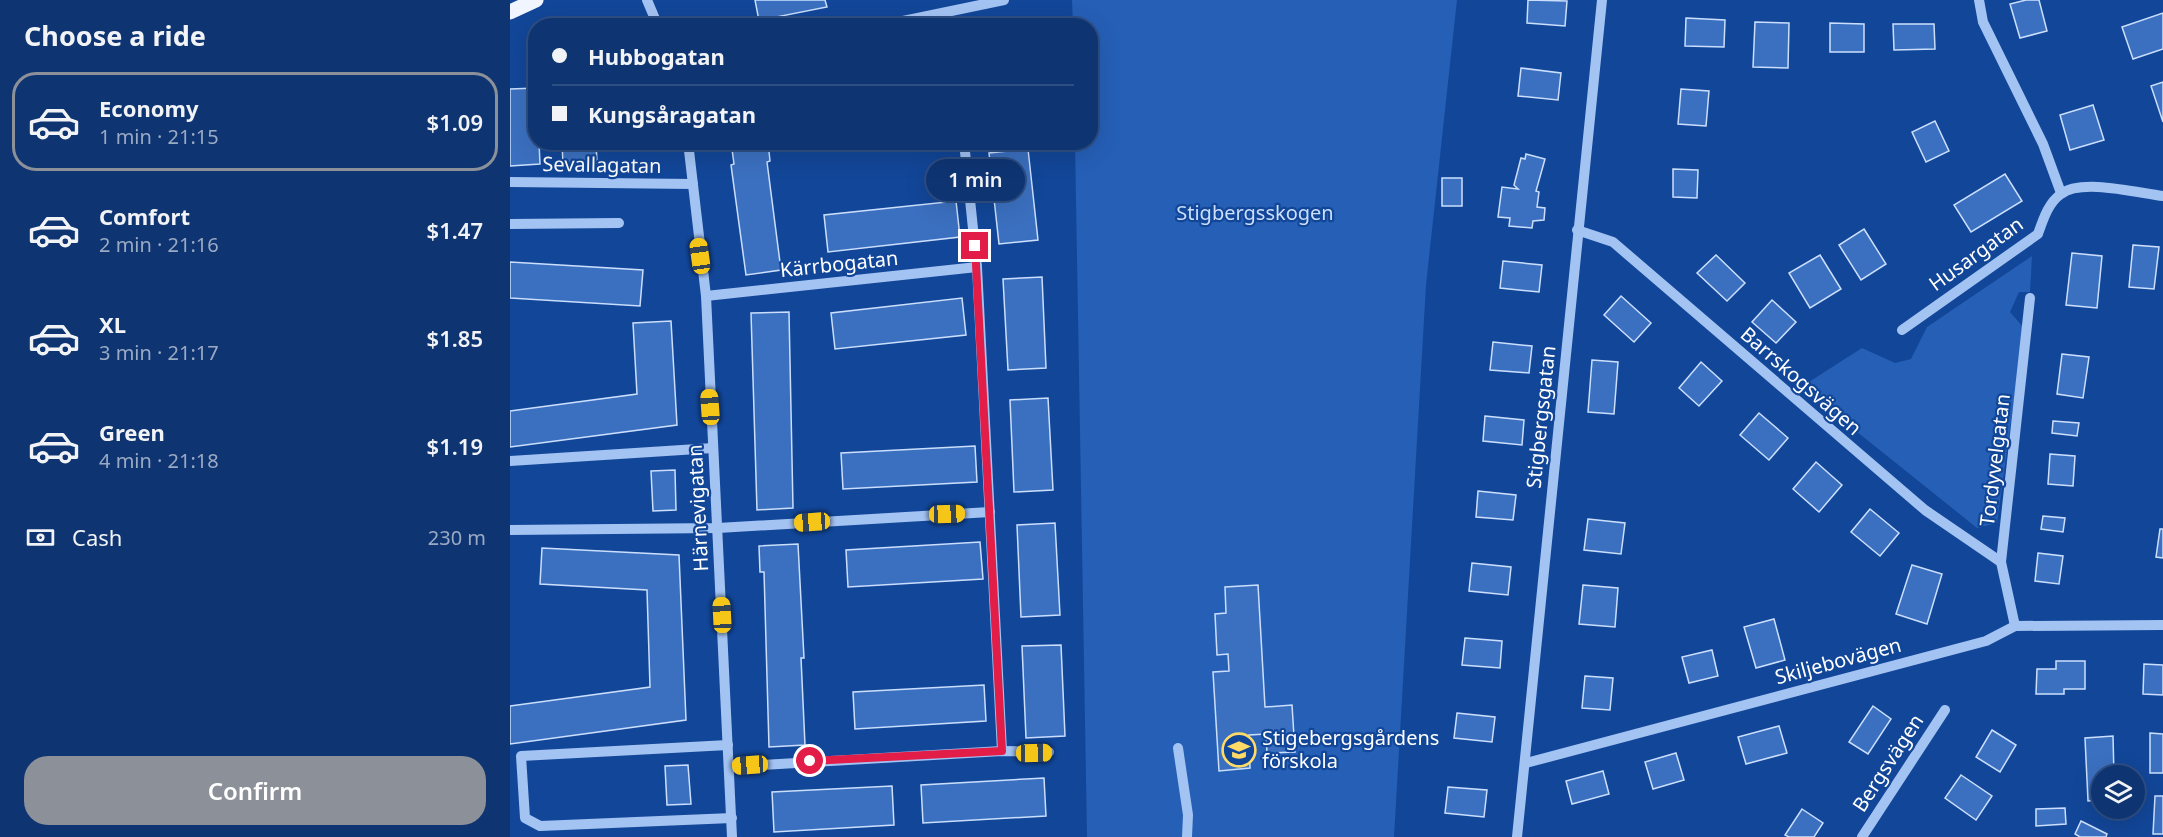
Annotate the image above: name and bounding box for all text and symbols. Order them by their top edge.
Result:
text: Choose a ride [24,17,206,54]
text: Hubbogatan [588,41,725,71]
text: Economy [99,93,198,123]
icon: car [27,95,81,149]
text: Kungsåragatan [588,99,756,129]
text: $1.09 [427,107,483,137]
text: 1 min · 21:15 [99,123,219,150]
street label: Sevallagatan [542,150,662,179]
callout: 1 min [926,159,1024,201]
text: 1 min [948,166,1003,193]
park label: Stigbergsskogen [1176,199,1334,226]
text: Comfort [99,201,190,231]
icon: car [27,203,81,257]
street label: Husargatan [1923,210,2028,297]
text: $1.47 [427,215,483,245]
text: 2 min · 21:16 [99,231,219,258]
route end [961,232,988,259]
car [689,237,711,275]
street label: Kärrbogatan [778,244,899,283]
text: XL [99,309,126,339]
icon: car [27,311,81,365]
street label: Barrskogsvägen [1735,320,1868,441]
text: $1.85 [427,323,483,353]
text: 3 min · 21:17 [99,339,219,366]
street label: Stigbergsgatan [1520,344,1561,490]
car [700,388,720,426]
street label: Tordyvelgatan [1973,392,2016,528]
text: Green [99,417,165,447]
icon: car [27,419,81,473]
text: $1.19 [427,431,483,461]
street label: Härnevigatan [681,444,714,572]
text: 4 min · 21:18 [99,447,219,474]
car [929,504,965,524]
car [793,512,831,532]
icon: cash [24,521,57,554]
text: Cash [72,522,122,552]
text: 230 m [428,524,486,551]
car [712,597,732,633]
street label: Skiljebovägen [1772,631,1904,690]
street label: Bergsvägen [1846,709,1929,817]
place label: Stigebergsgårdens förskola [1262,724,1439,774]
school or university icon: Stigebergsgårdens förskola [1221,732,1257,768]
car [1016,744,1052,762]
route start [796,747,823,774]
car [731,755,769,775]
button: Confirm [24,756,486,825]
map controls [2091,765,2145,819]
button: layers [2091,765,2145,819]

